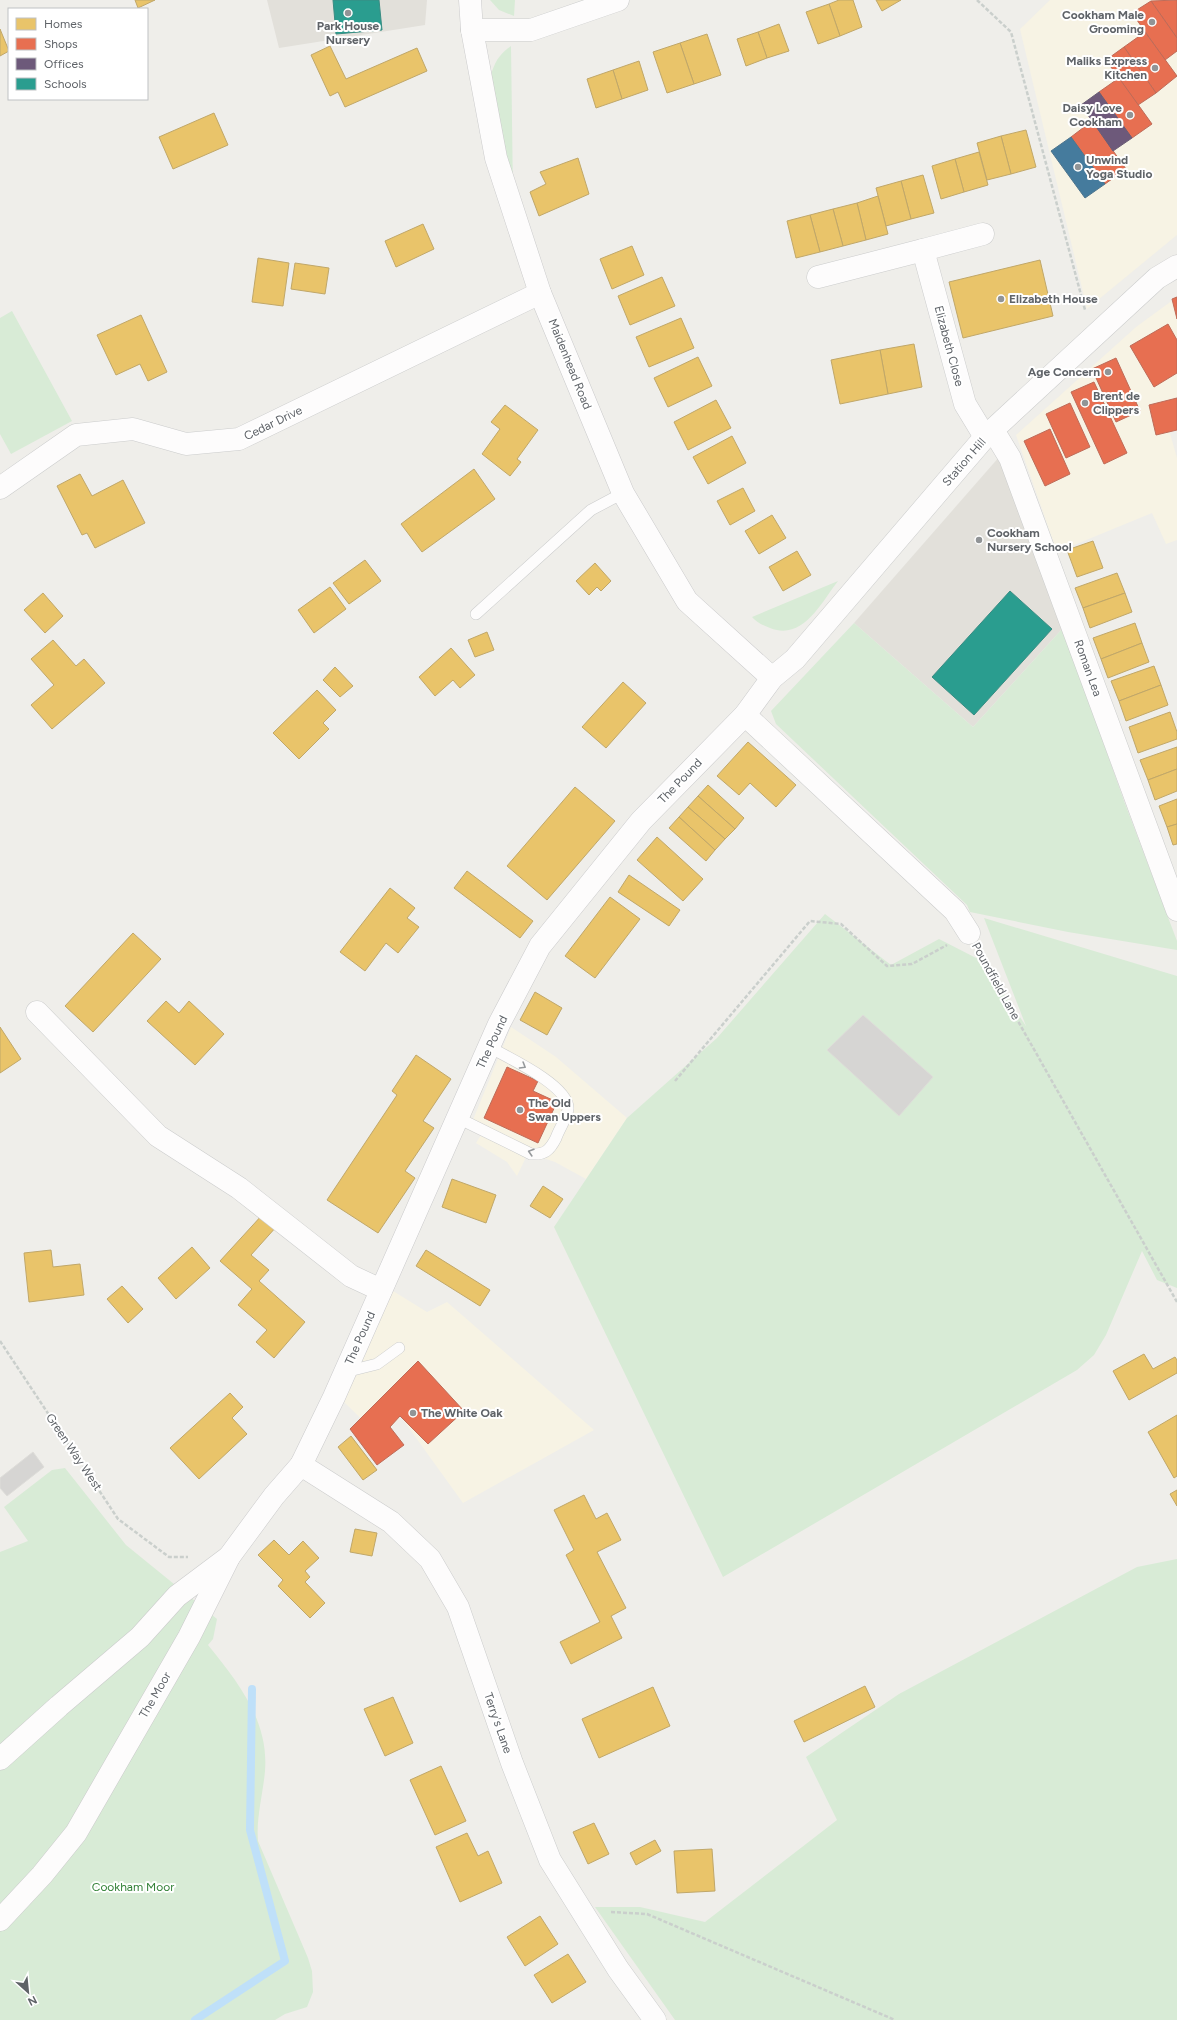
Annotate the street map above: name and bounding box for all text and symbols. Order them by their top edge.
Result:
legend [8,8,148,100]
marker: Park House Nursery [343,8,353,18]
place label: Cookham Male Grooming [1062,8,1144,36]
text: Homes [44,17,83,31]
marker: Cookham Male Grooming [1147,17,1157,27]
place label: Park House Nursery [317,19,380,47]
text: Shops [44,37,78,51]
place label: Maliks Express Kitchen [1066,54,1147,82]
text: Offices [44,57,84,71]
marker: Maliks Express Kitchen [1150,63,1160,73]
text: Schools [44,77,87,91]
place label: Daisy Love Cookham [1062,101,1122,129]
marker: Daisy Love Cookham [1125,110,1135,120]
place label: Unwind Yoga Studio [1086,153,1152,181]
marker: Unwind Yoga Studio [1073,162,1083,172]
place label: Elizabeth House [1009,292,1098,306]
marker: Elizabeth House [996,294,1006,304]
street label: Elizabeth Close [932,304,967,388]
street label: Maidenhead Road [545,317,595,411]
place label: Age Concern [1028,365,1100,379]
marker: Age Concern [1103,367,1113,377]
place label: Brent de Clippers [1093,389,1140,417]
marker: Brent de Clippers [1080,398,1090,408]
street label: Cedar Drive [242,403,305,443]
street label: Station Hill [939,435,989,489]
place label: Cookham Nursery School [987,526,1072,554]
marker: Cookham Nursery School [974,535,984,545]
street label: Roman Lea [1071,638,1105,698]
street label: The Pound [655,756,705,806]
street label: Poundfield Lane [969,940,1023,1022]
street label: The Pound [474,1013,510,1071]
one-way arrow [519,1061,526,1068]
place label: The Old Swan Uppers [528,1096,601,1124]
marker: The Old Swan Uppers [515,1105,525,1115]
one-way arrow [527,1148,534,1157]
street label: The Pound [342,1309,378,1367]
place label: The White Oak [421,1406,503,1420]
marker: The White Oak [408,1408,418,1418]
street label: Green Way West [43,1411,105,1494]
street label: The Moor [136,1669,174,1721]
street label: Terry's Lane [481,1691,515,1756]
park label: Cookham Moor [92,1880,174,1894]
north arrow [8,1972,48,2012]
text: N [26,1993,39,2008]

